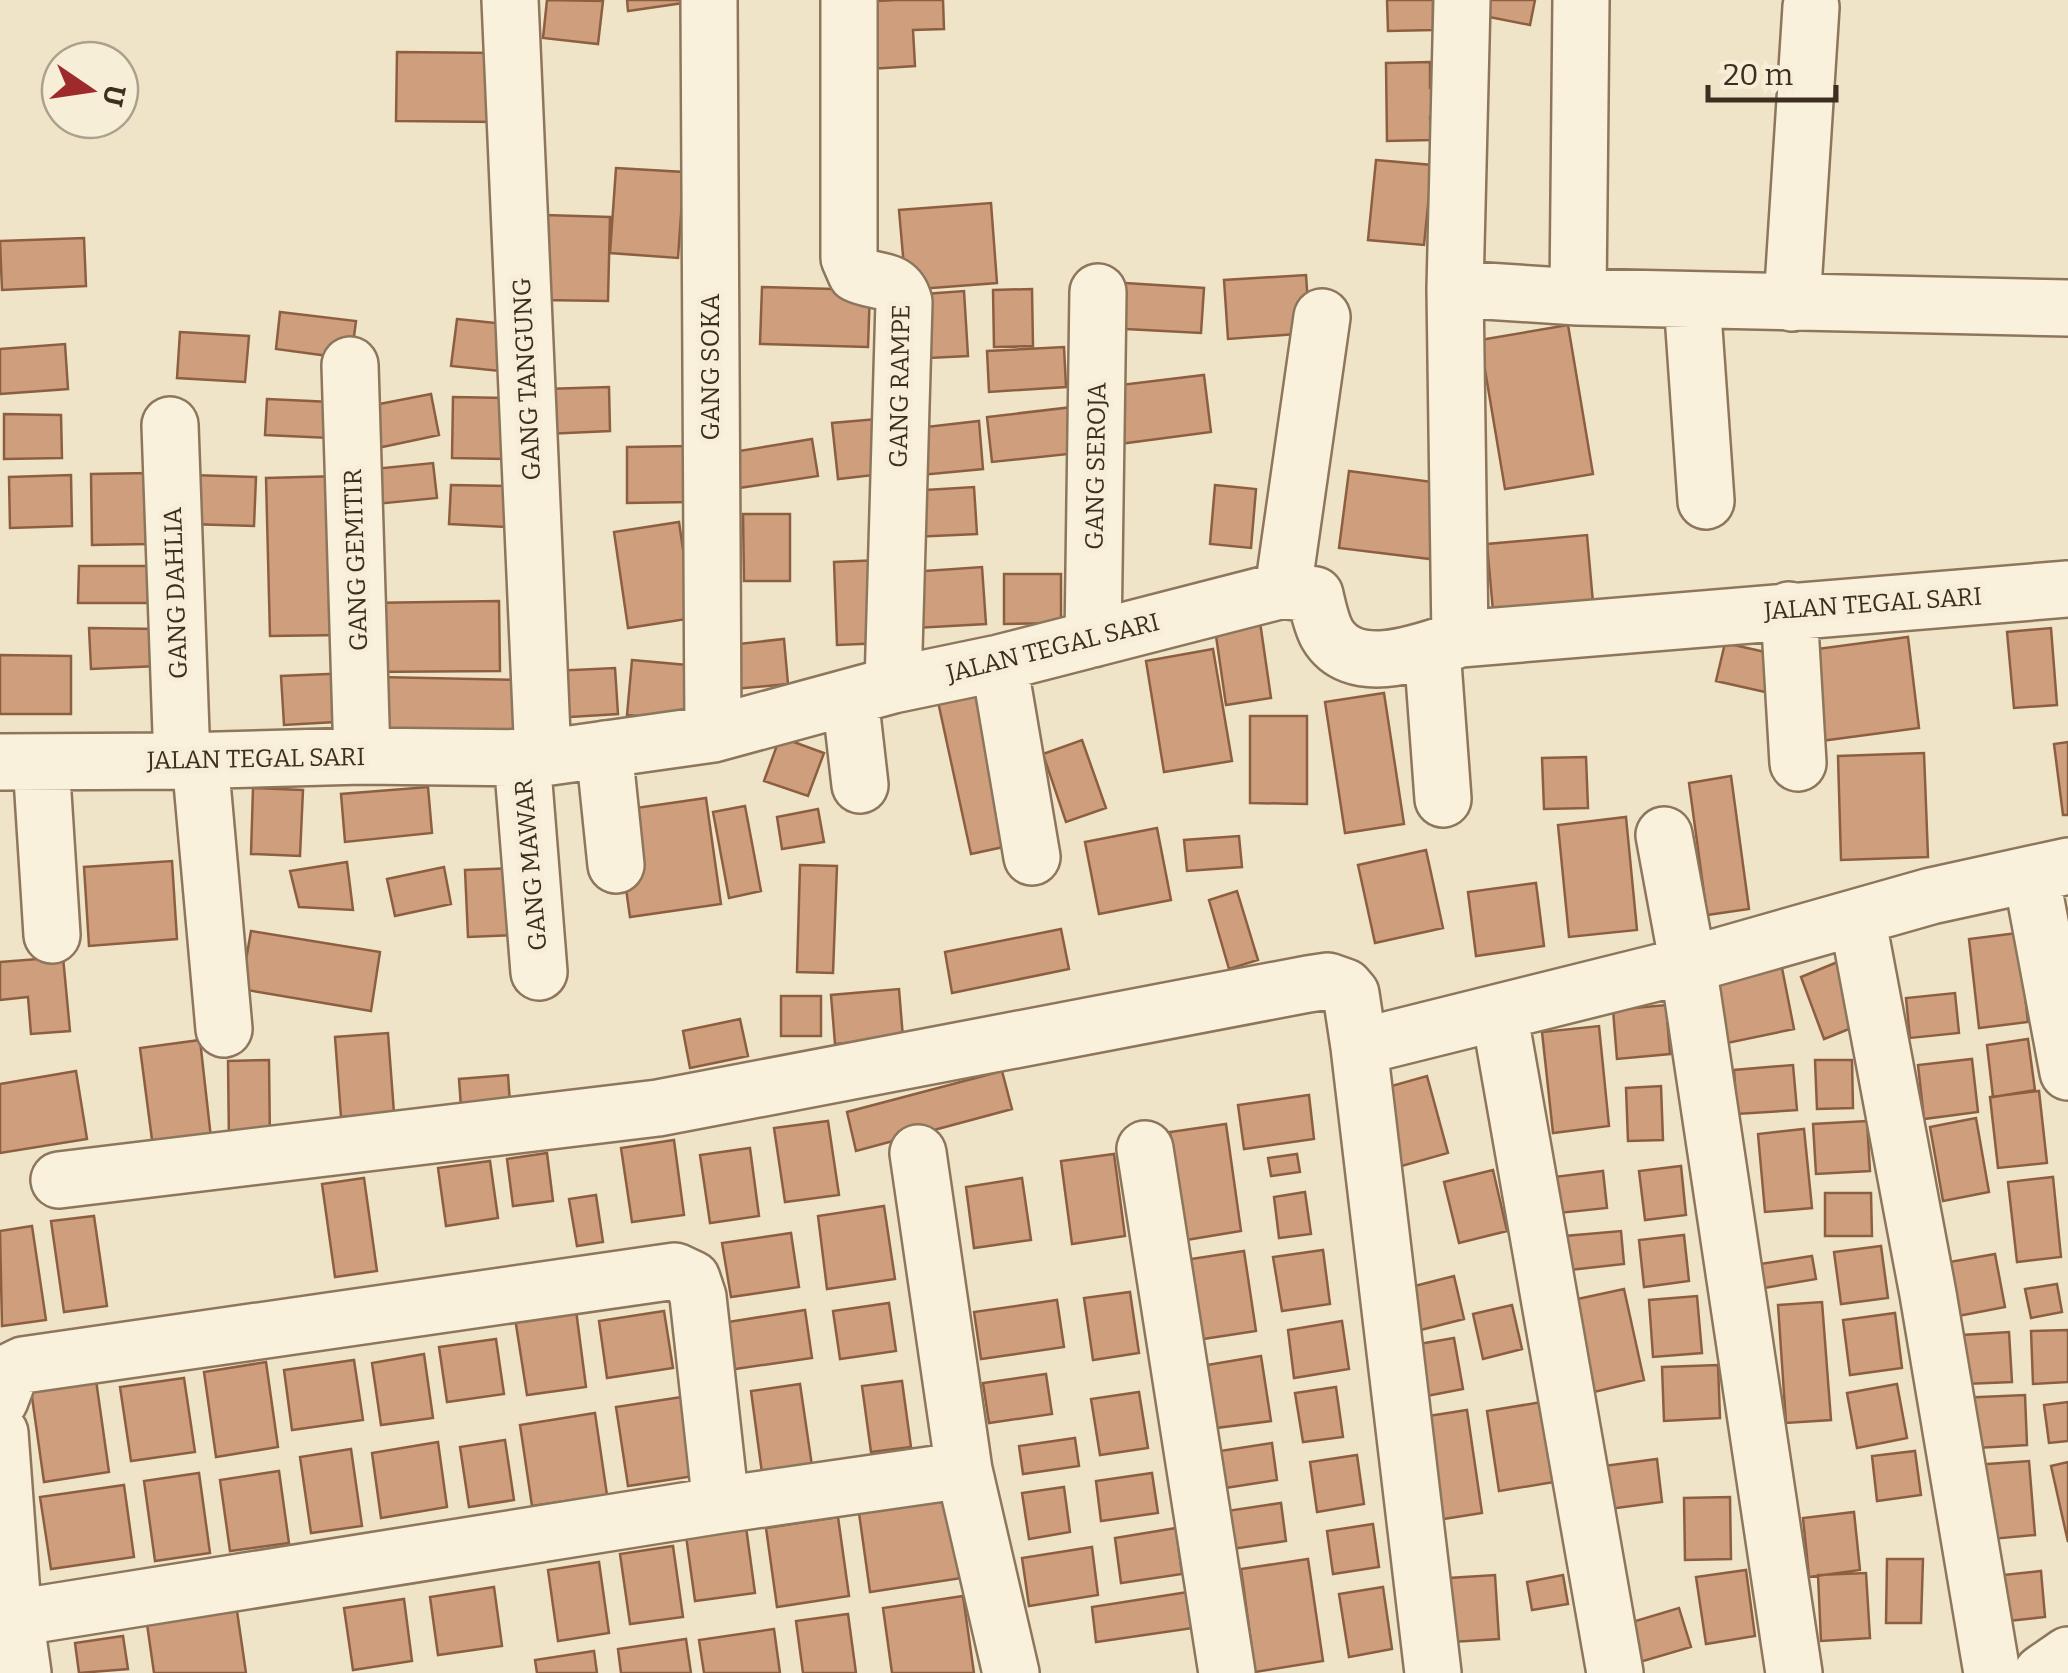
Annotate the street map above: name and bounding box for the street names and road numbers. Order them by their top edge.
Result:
street label: GANG TANGUNG [507,277,547,481]
street label: GANG SOKA [696,293,726,441]
street label: GANG RAMPE [884,304,916,468]
street label: GANG SEROJA [1080,382,1112,550]
street label: GANG GEMITIR [338,468,374,652]
street label: GANG DAHLIA [158,506,194,680]
street label: JALAN TEGAL SARI [1762,581,1983,627]
street label: JALAN TEGAL SARI [942,607,1163,689]
street label: JALAN TEGAL SARI [146,742,365,776]
street label: GANG MAWAR [509,778,553,952]

